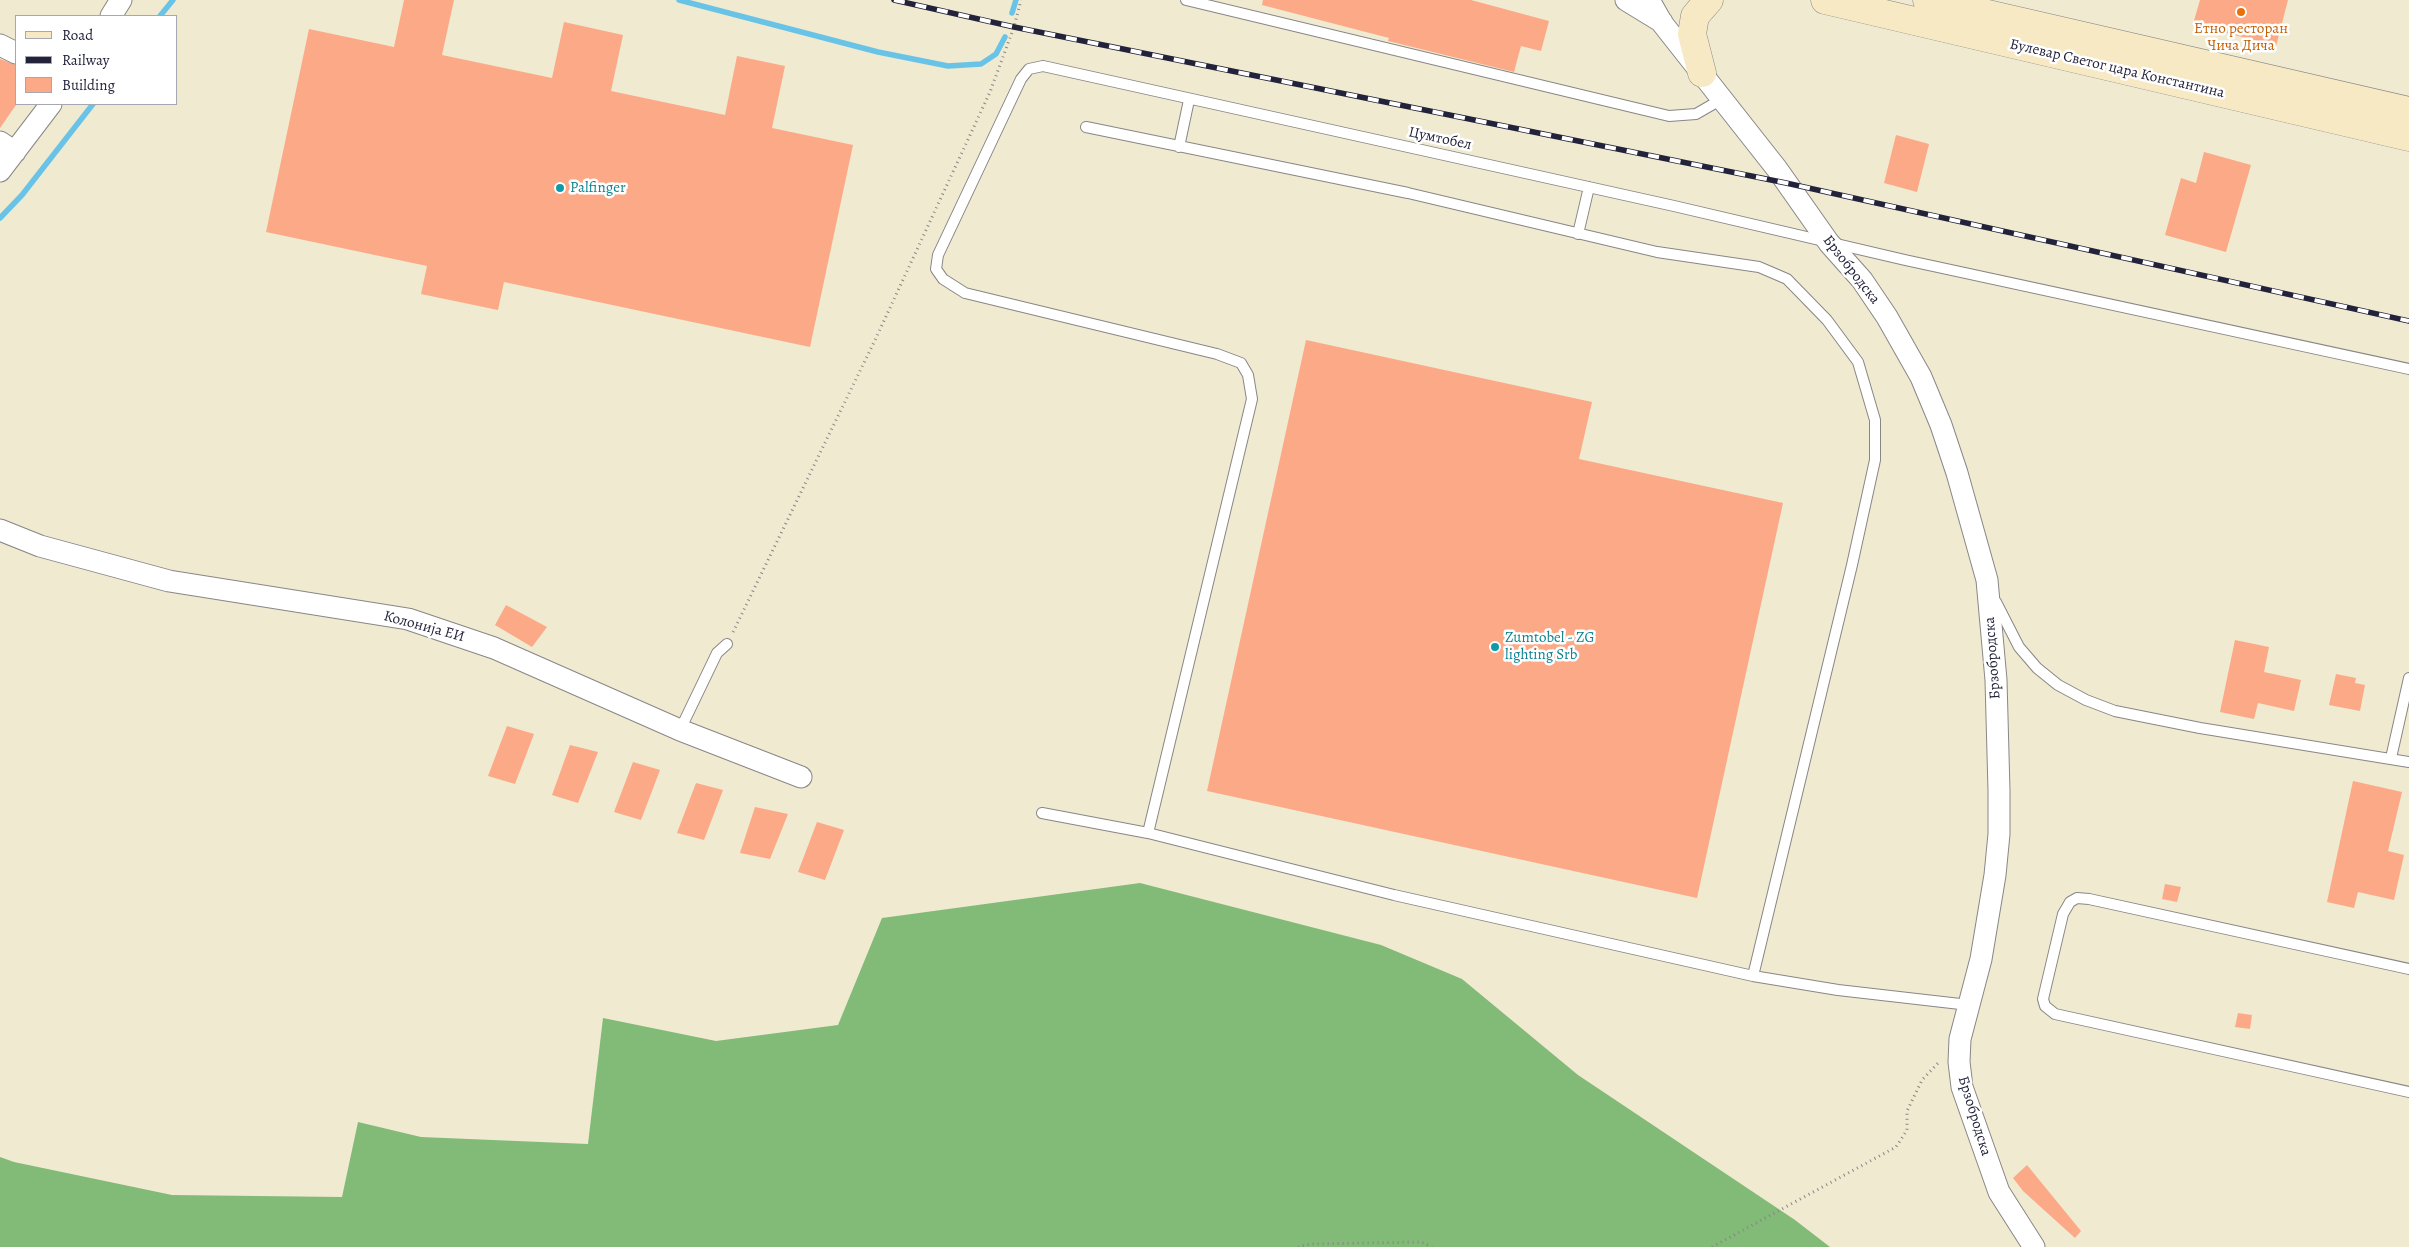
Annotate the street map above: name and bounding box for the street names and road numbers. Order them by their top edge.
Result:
street label: Булевар Светог цара Константина [2008,36,2226,102]
street label: Цумтобел [1407,124,1473,154]
street label: Брзобродска [1819,232,1883,308]
street label: Колонија ЕИ [382,608,466,646]
street label: Брзобродска [1981,616,2005,700]
street label: Брзобродска [1953,1074,1995,1158]

